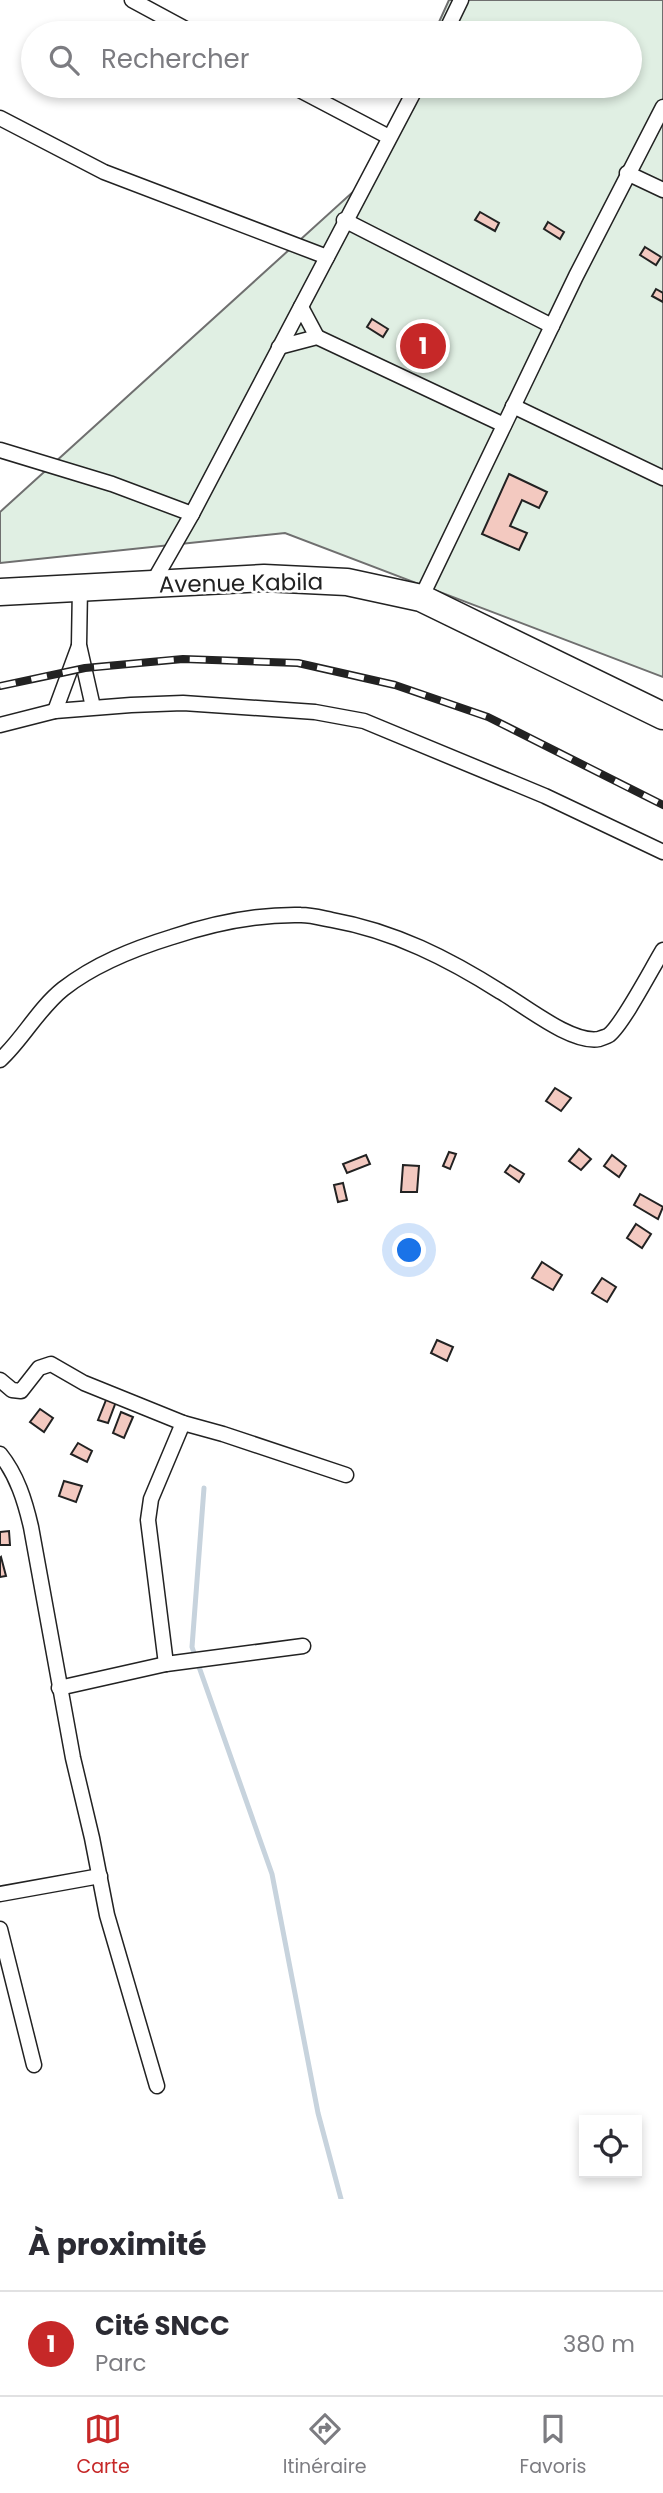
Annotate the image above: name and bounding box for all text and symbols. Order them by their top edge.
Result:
search box [21,21,642,98]
icon: search [45,41,83,79]
text: Rechercher [101,41,249,77]
pin: 1 [400,320,446,372]
street label: Avenue Kabila [159,566,323,600]
your location [392,1233,426,1267]
map controls [579,2115,642,2178]
button: locate [579,2115,642,2178]
text: À proximité [28,2223,207,2266]
text: Cité SNCC [95,2308,230,2344]
text: 1 [47,2328,55,2360]
text: 380 m [563,2328,635,2360]
text: Parc [95,2347,146,2379]
tab: Carte [77,2410,130,2481]
tab: Itinéraire [283,2410,367,2481]
tab: Favoris [520,2410,586,2481]

